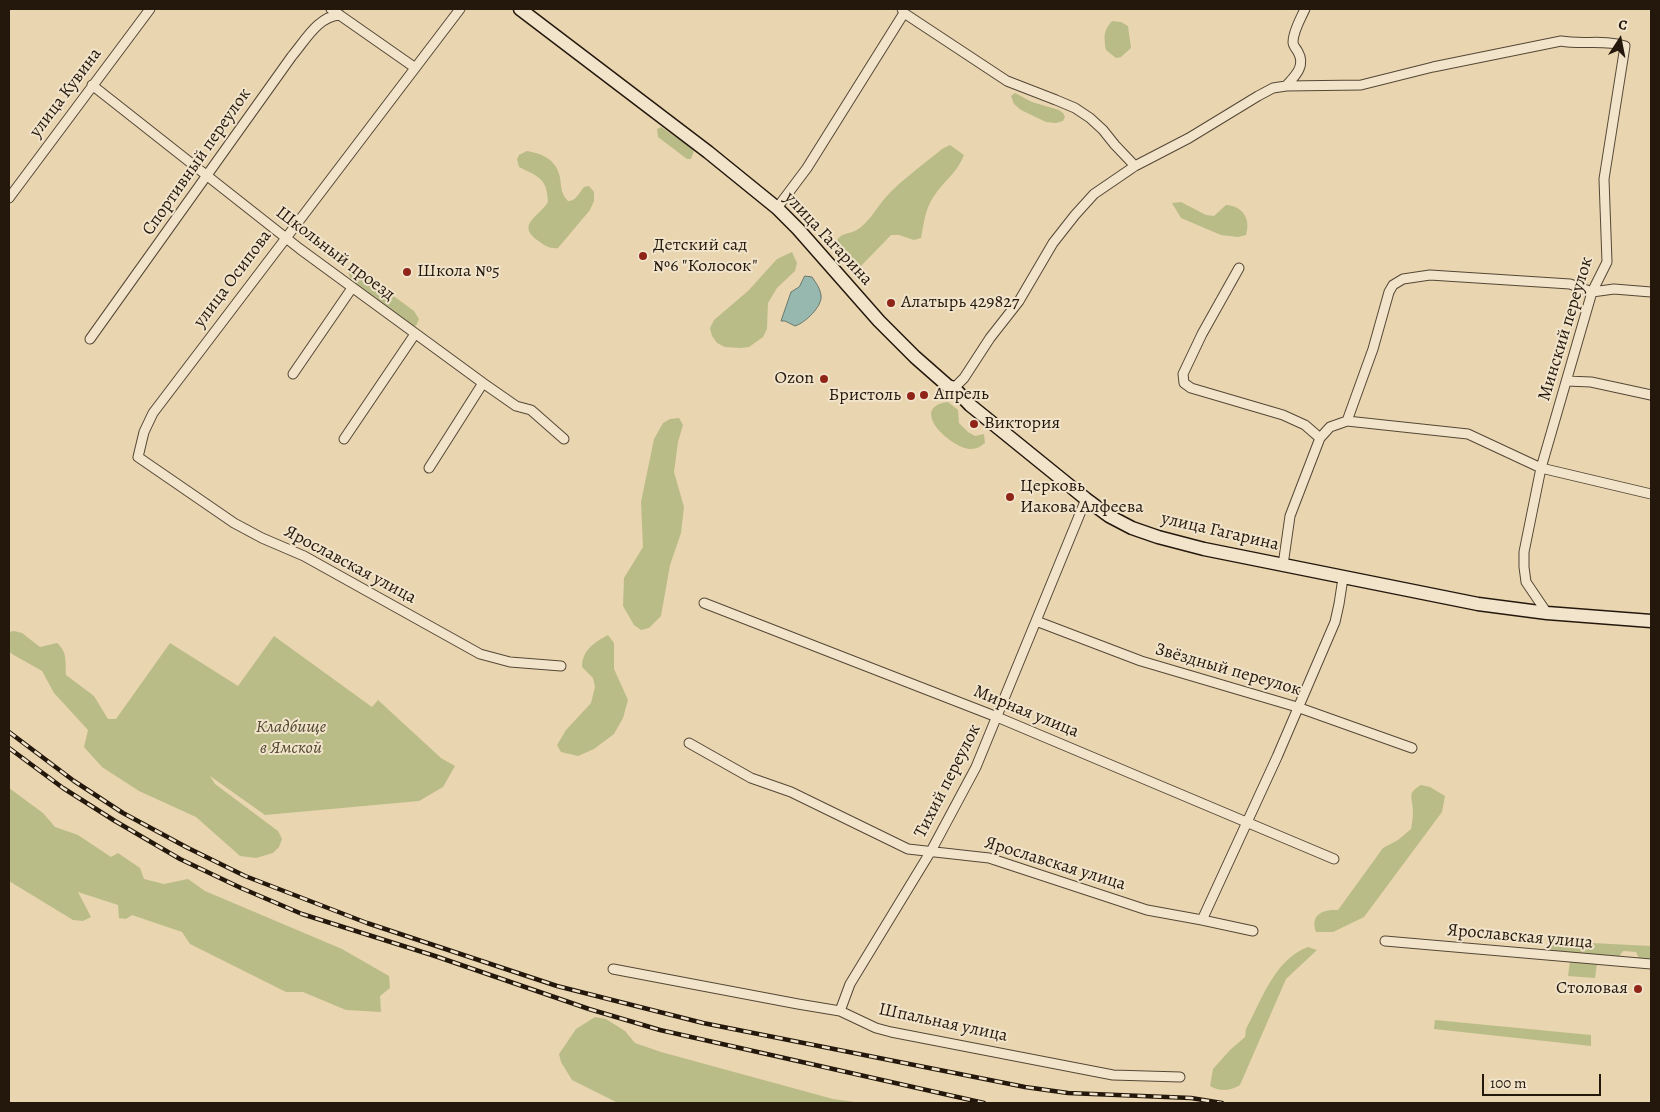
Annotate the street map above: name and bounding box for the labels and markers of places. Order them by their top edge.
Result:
place label: Детский сад №6 "Колосок" [653,235,758,278]
marker: Детский сад №6 "Колосок" [637,250,649,262]
place label: Школа №5 [417,261,500,283]
marker: Школа №5 [401,266,413,278]
place label: Алатырь 429827 [901,292,1019,314]
marker: Алатырь 429827 [885,297,897,309]
place label: Ozon [774,368,814,390]
marker: Ozon [818,373,830,385]
place label: Апрель [934,384,989,406]
place label: Бристоль [829,385,901,407]
marker: Апрель [918,389,930,401]
marker: Бристоль [905,390,917,402]
place label: Виктория [984,413,1060,435]
marker: Виктория [968,418,980,430]
place label: Церковь Иакова Алфеева [1020,476,1144,518]
marker: Церковь Иакова Алфеева [1004,491,1016,503]
place label: Столовая [1556,978,1628,1000]
marker: Столовая [1632,983,1644,995]

